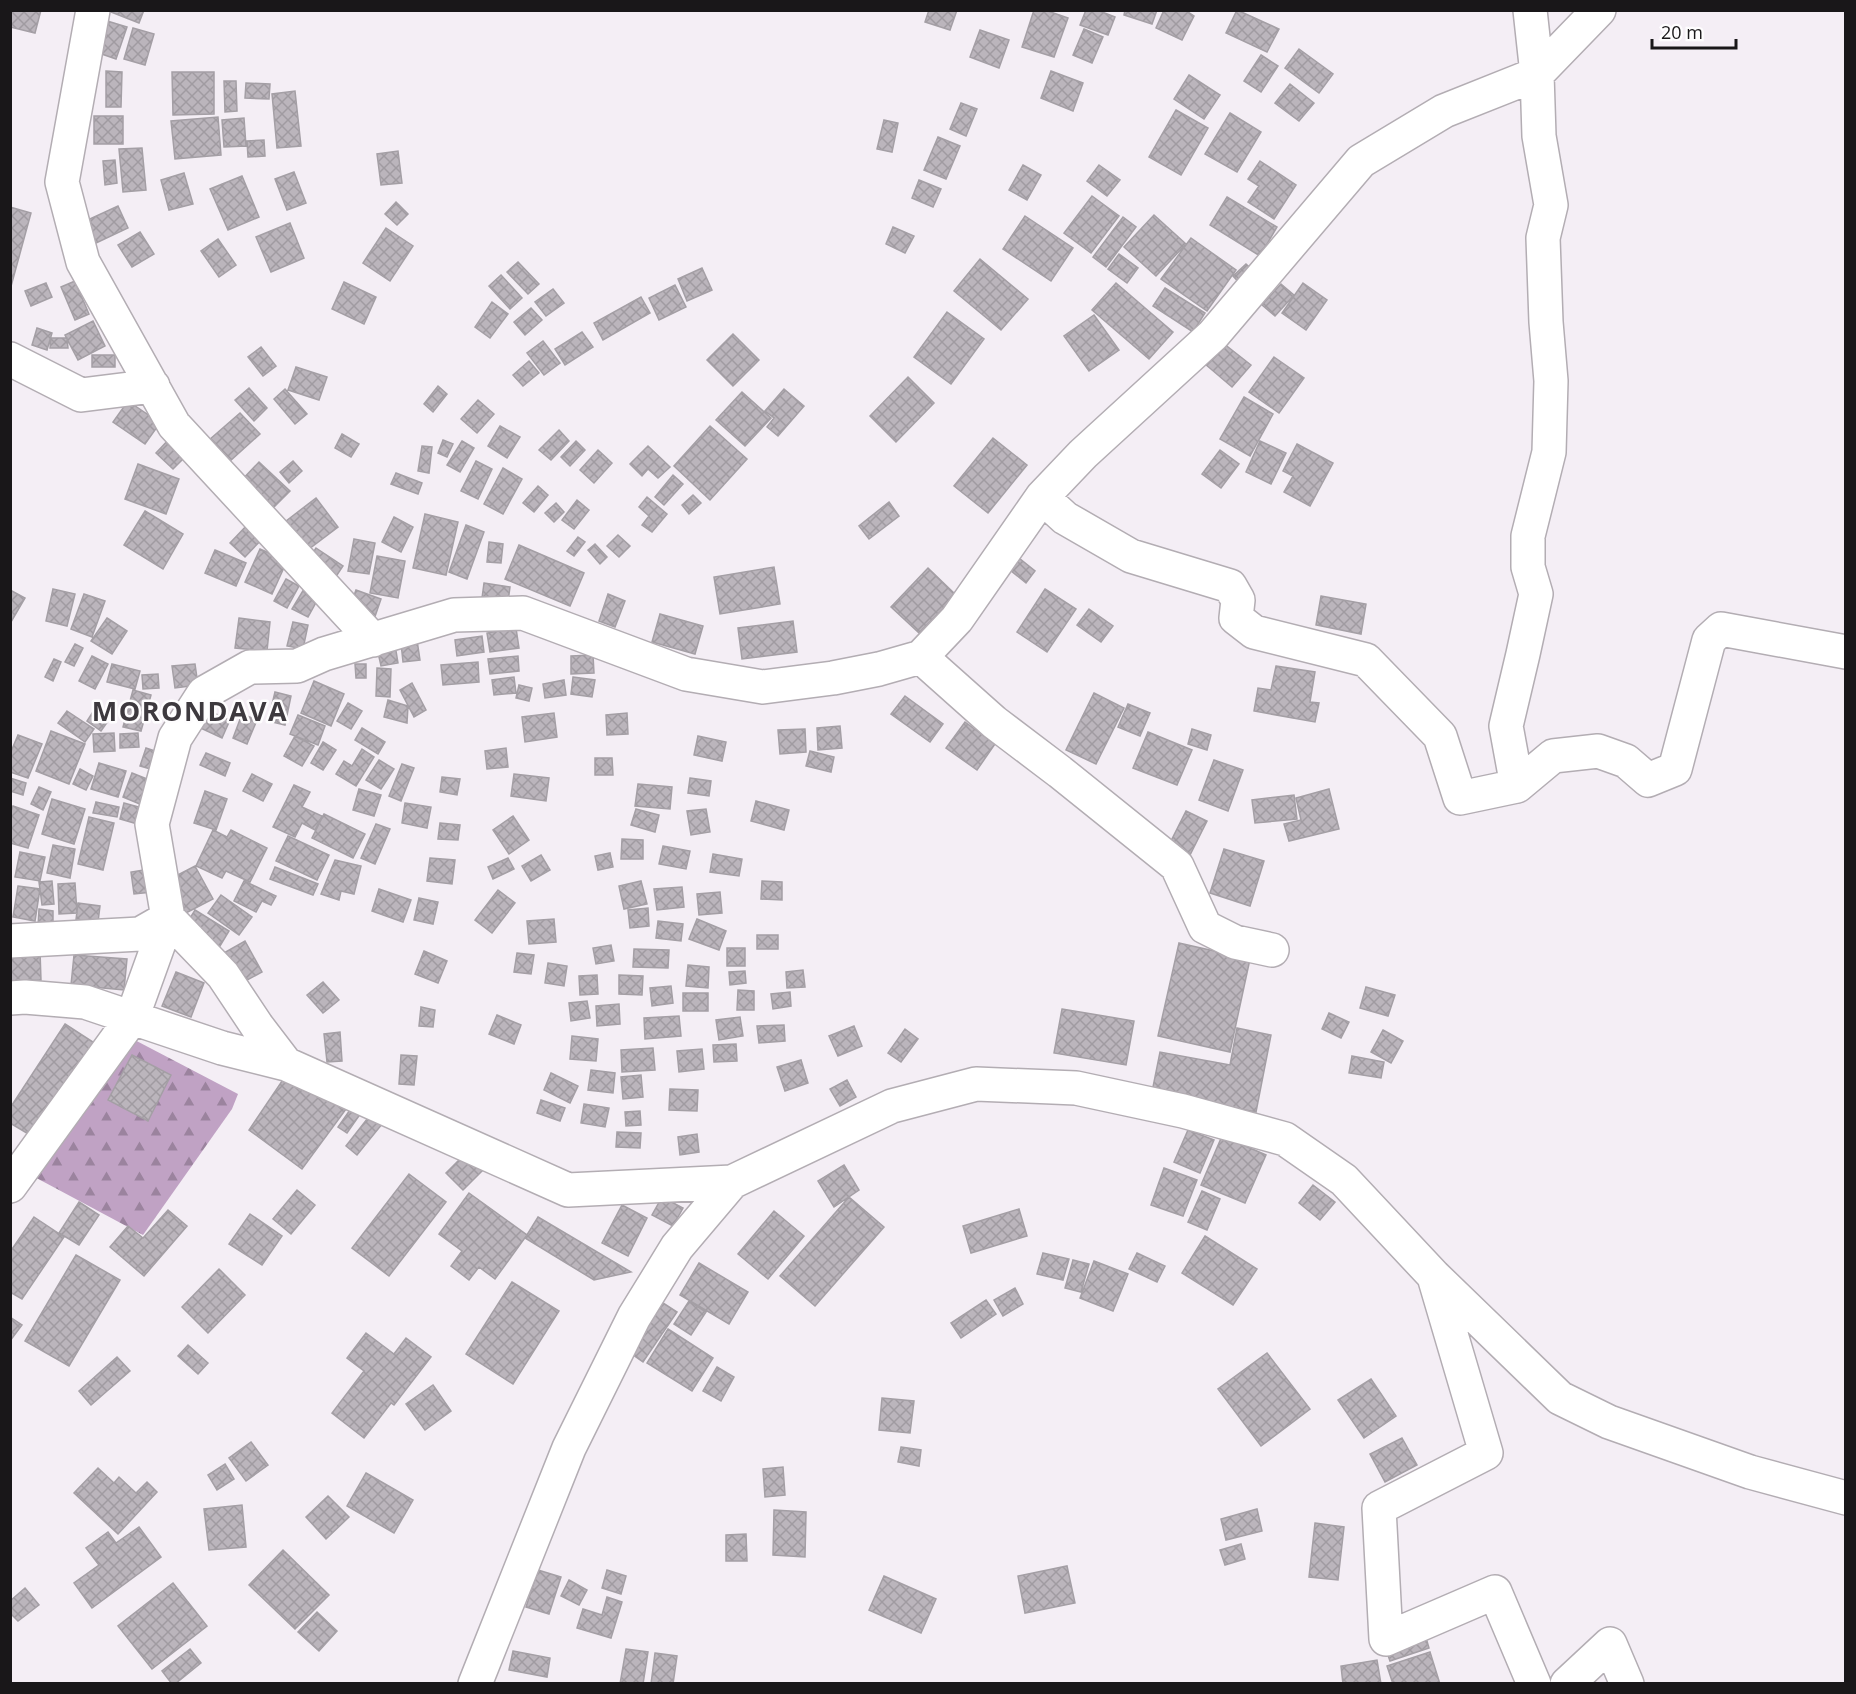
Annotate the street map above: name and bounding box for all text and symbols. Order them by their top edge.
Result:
scale bar [1652,12,1736,50]
text: 20 m [1661,20,1703,44]
district label: MORONDAVA [92,692,288,729]

